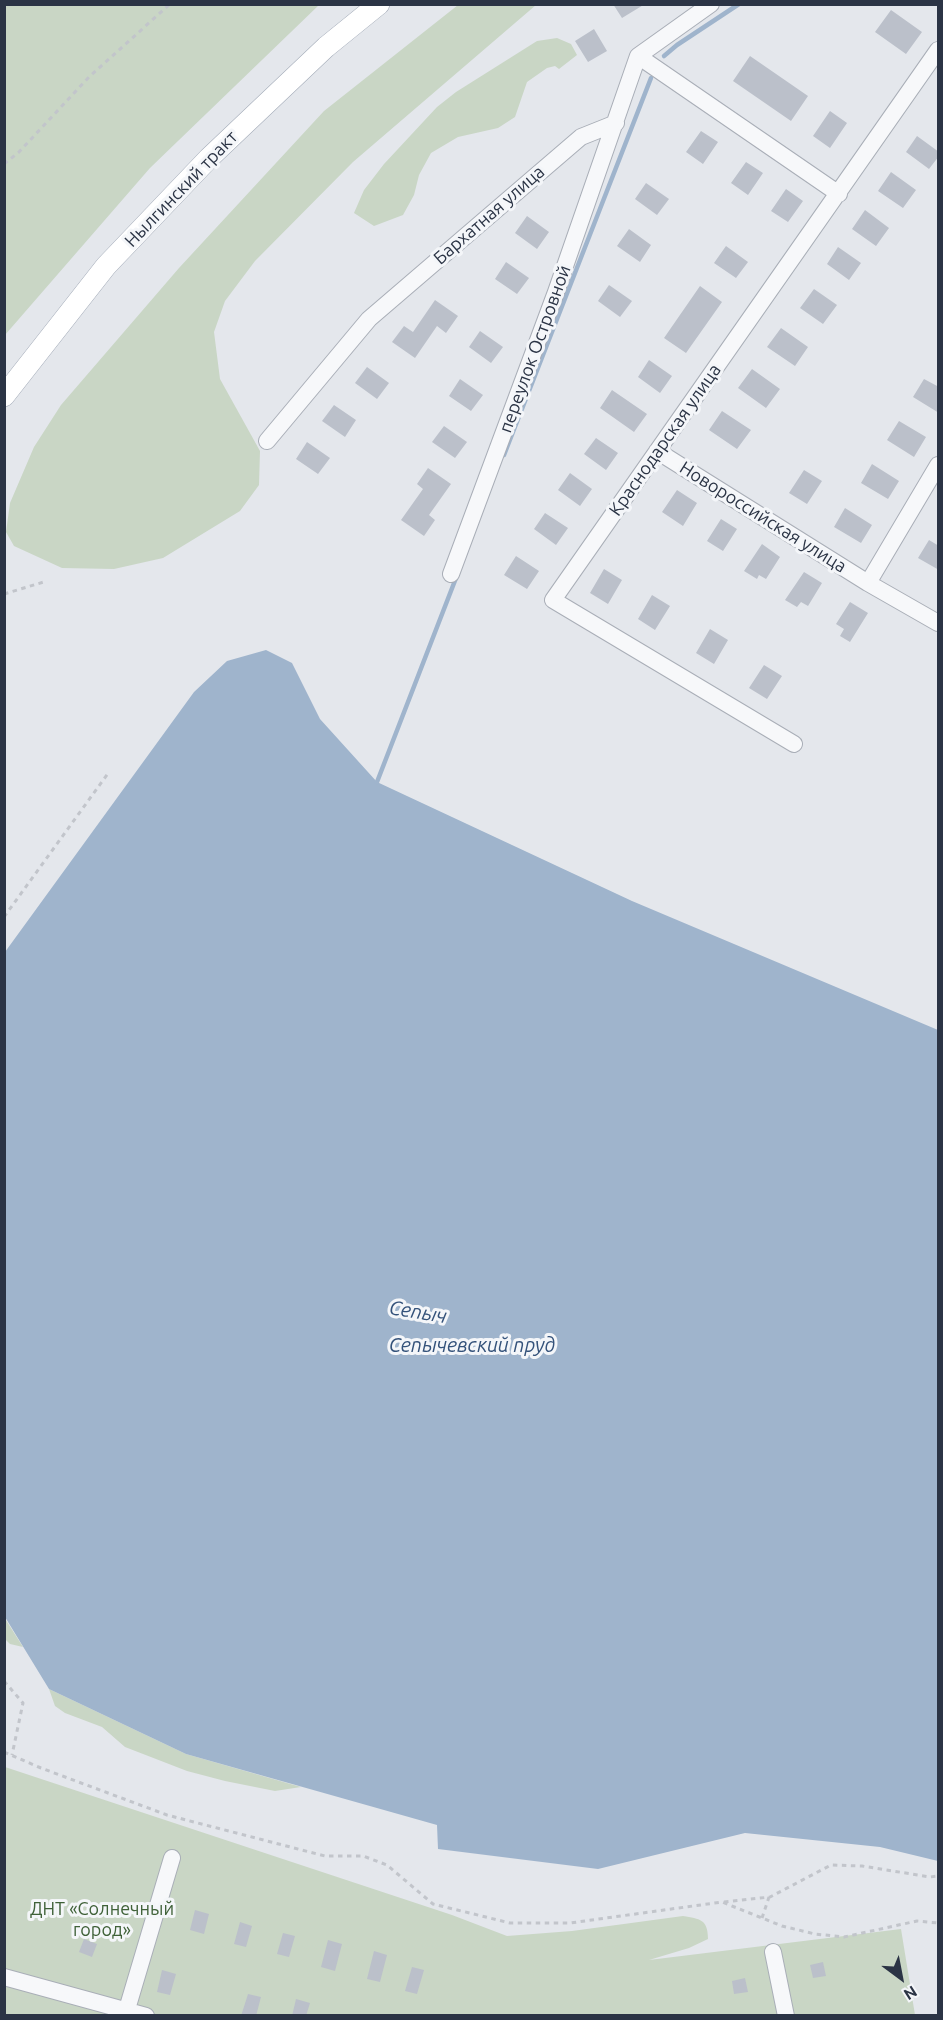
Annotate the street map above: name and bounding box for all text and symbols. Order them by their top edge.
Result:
street label: Нылгинский тракт [120,126,242,252]
street label: Бархатная улица [429,161,549,269]
street label: переулок Островной [495,262,575,436]
street label: Краснодарская улица [604,360,726,520]
street label: Новороссийская улица [676,457,850,577]
water label: Сепыч [387,1296,449,1328]
water label: Сепычевский пруд [389,1333,555,1357]
park label: ДНТ «Солнечный город» [30,1898,174,1940]
north arrow [871,1948,931,2008]
text: N [901,1982,920,2004]

